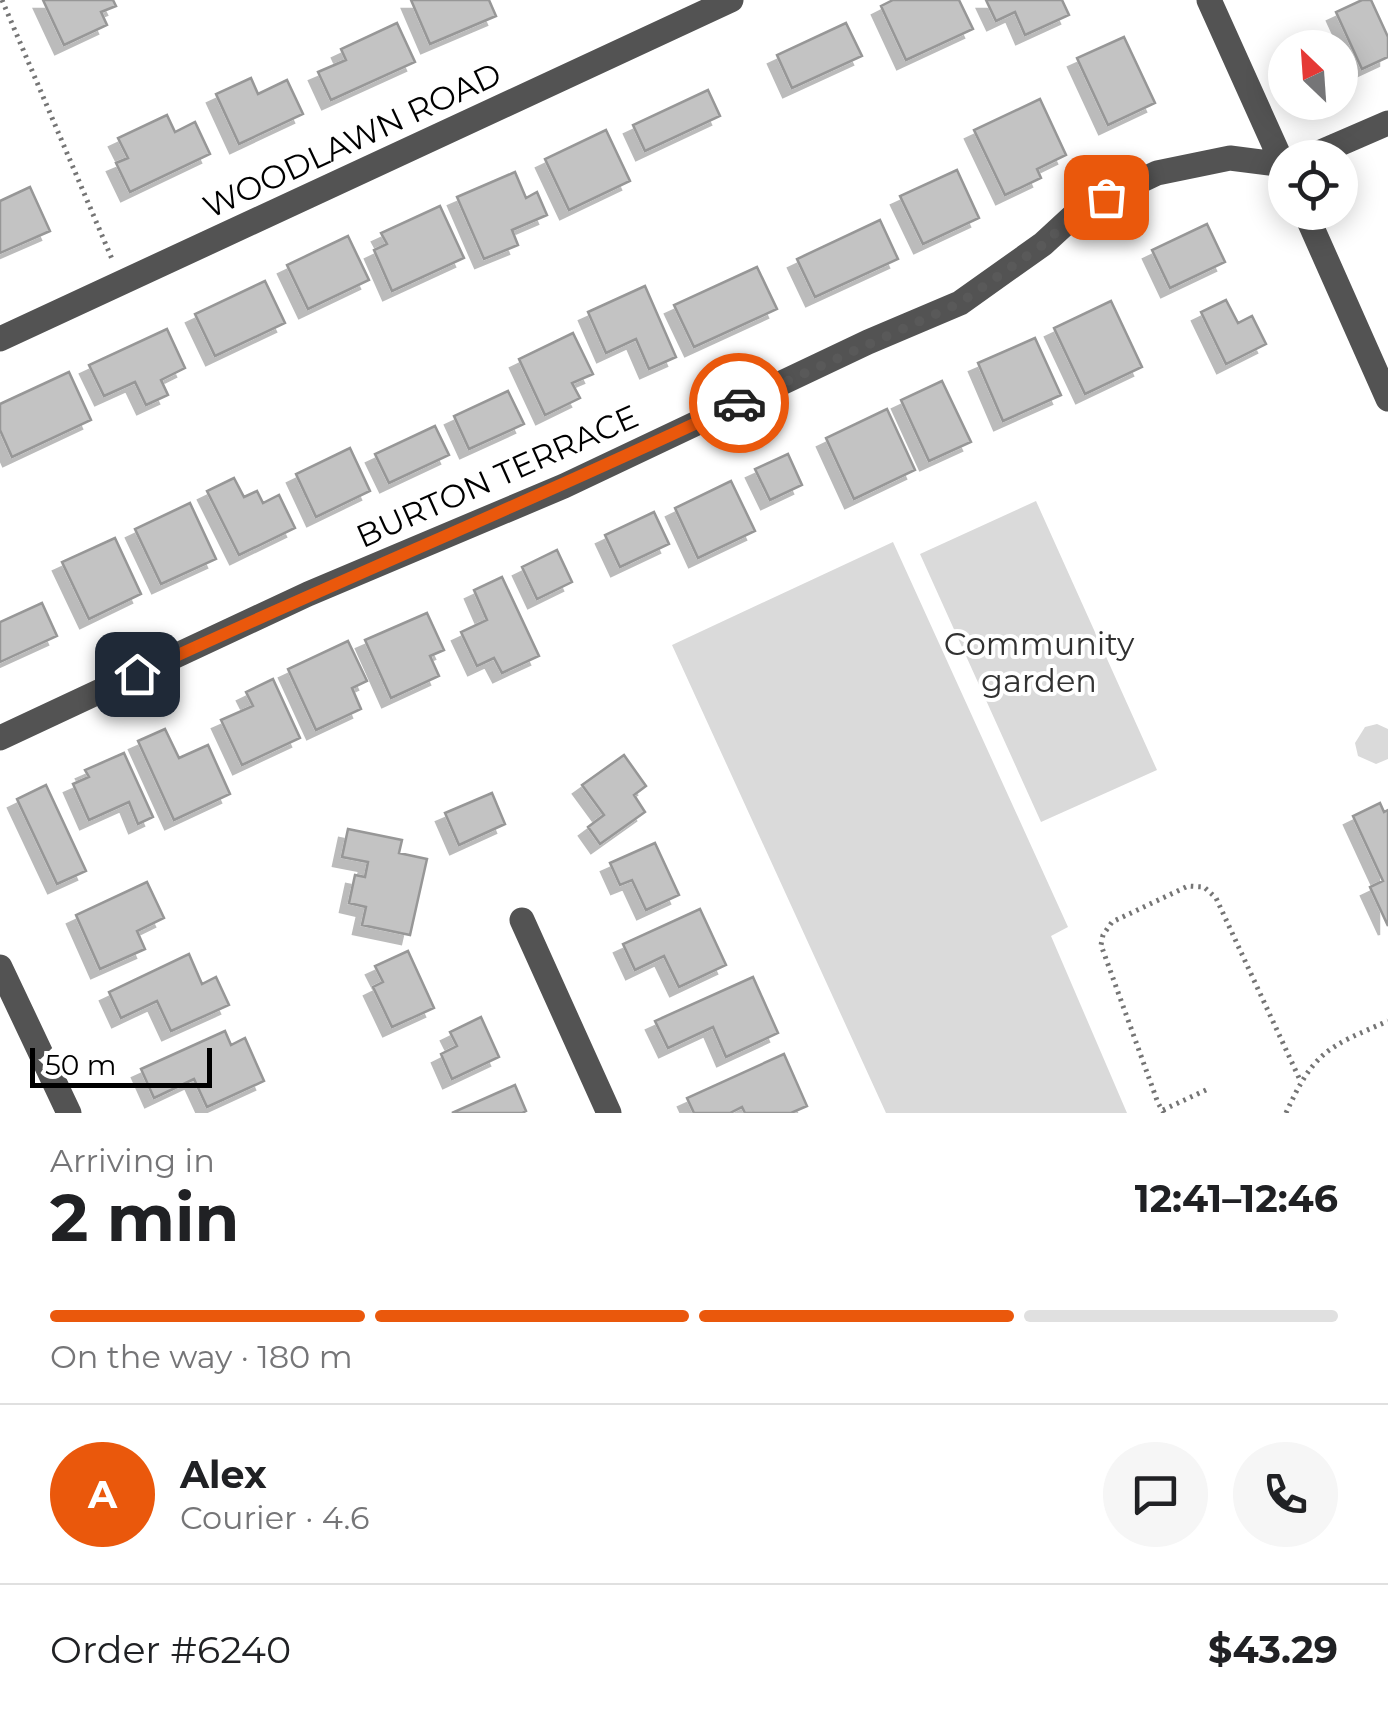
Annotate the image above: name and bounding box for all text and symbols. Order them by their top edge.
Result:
north arrow [1268,30,1358,120]
map controls [1268,30,1358,230]
street label: WOODLAWN ROAD [197,54,507,226]
button: locate [1268,140,1358,230]
pin [1064,155,1149,240]
icon: bag [1079,170,1134,225]
courier [689,353,789,453]
icon: car [712,376,767,431]
street label: BURTON TERRACE [350,396,644,556]
park label: Community garden [944,624,1135,700]
pin [95,632,180,717]
icon: home [110,647,165,702]
scale bar [30,1043,212,1088]
text: 50 m [45,1048,116,1082]
text: Arriving in [50,1141,215,1180]
text: 12:41–12:46 [1135,1175,1338,1222]
text: 2 min [50,1178,239,1257]
text: On the way · 180 m [50,1337,353,1376]
button: chat [1103,1442,1208,1547]
button: phone [1233,1442,1338,1547]
text: Alex [180,1451,267,1498]
text: A [88,1471,117,1518]
text: Courier · 4.6 [180,1498,369,1537]
text: Order #6240 [50,1626,291,1673]
text: $43.29 [1208,1626,1338,1673]

